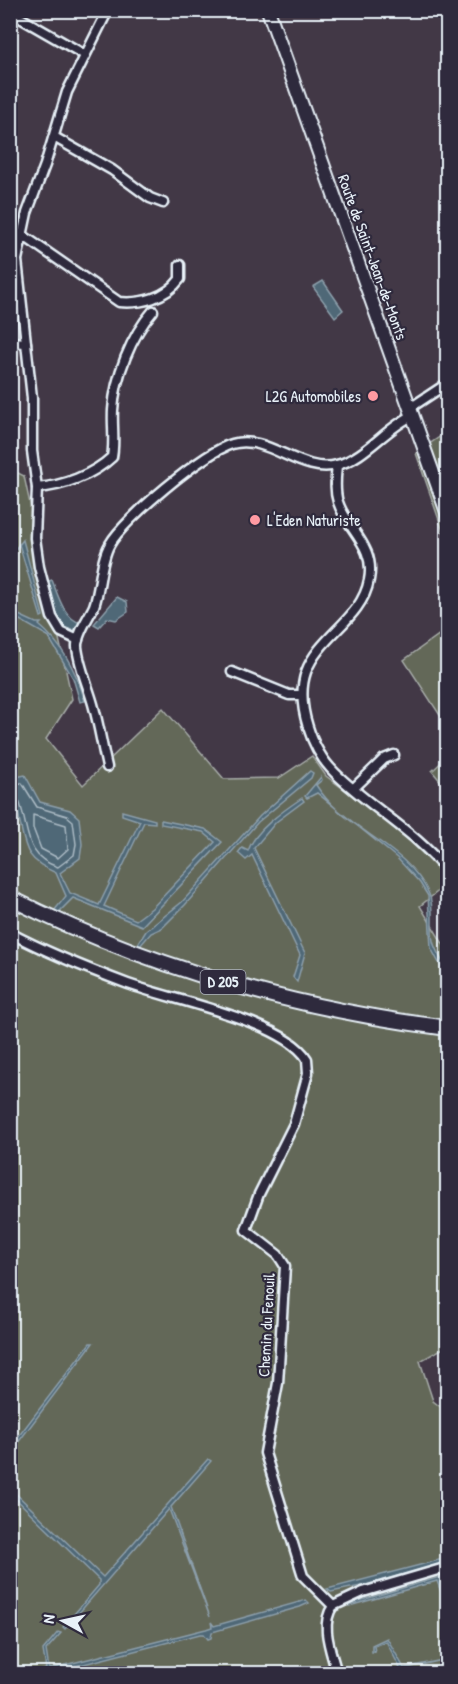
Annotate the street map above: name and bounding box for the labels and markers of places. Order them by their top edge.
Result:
place label: L2G Automobiles [266,385,361,407]
marker: L2G Automobiles [366,389,380,403]
place label: L'Eden Naturiste [267,509,361,531]
marker: L'Eden Naturiste [248,513,262,527]

